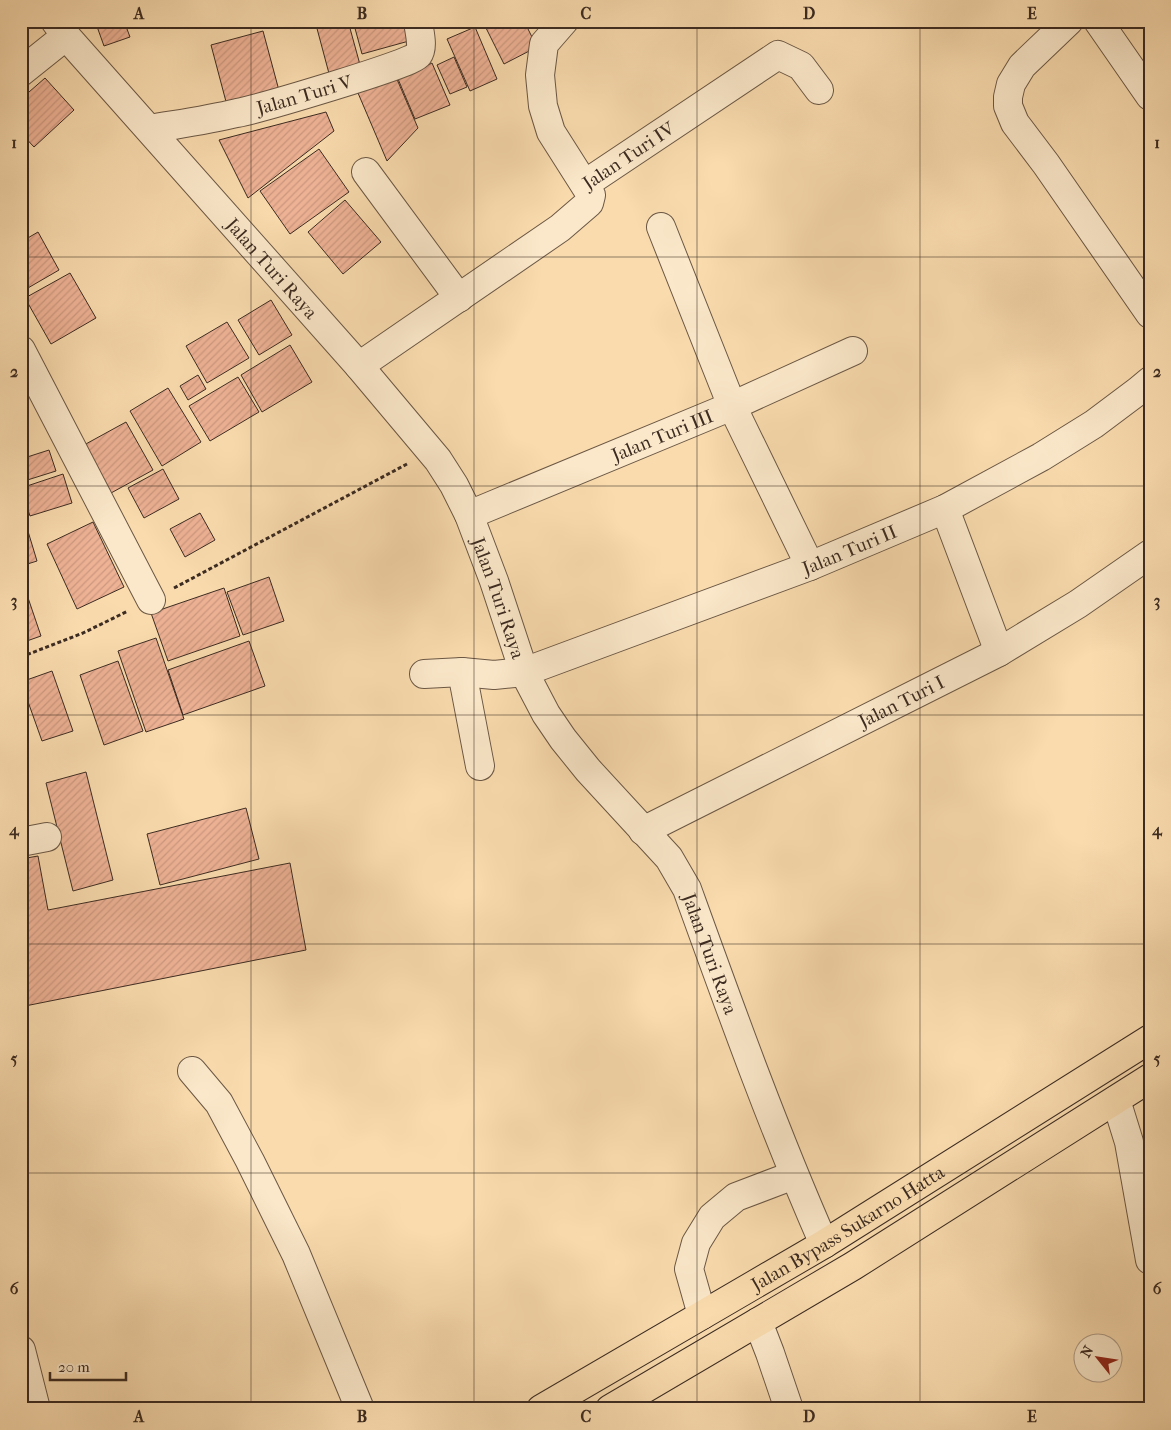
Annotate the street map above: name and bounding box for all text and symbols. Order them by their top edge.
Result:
text: A [133,4,145,23]
text: B [357,4,367,23]
text: C [581,4,592,23]
text: D [803,4,815,23]
text: E [1027,4,1037,23]
street label: Jalan Turi V [252,71,355,120]
street label: Jalan Turi IV [577,117,679,195]
text: 1 [11,133,17,152]
text: 1 [1154,133,1160,152]
street label: Jalan Turi Raya [220,213,322,324]
text: 2 [10,362,18,381]
text: 2 [1153,362,1161,381]
street label: Jalan Turi III [607,405,717,467]
street label: Jalan Turi II [798,521,900,581]
street label: Jalan Turi Raya [466,533,529,662]
text: 3 [11,591,17,611]
text: 3 [1154,591,1160,611]
street label: Jalan Turi I [853,671,948,734]
text: 4 [8,820,20,840]
text: 4 [1151,820,1163,840]
street label: Jalan Turi Raya [677,889,742,1018]
text: 5 [11,1049,18,1068]
text: 5 [1154,1049,1161,1068]
street label: Jalan Bypass Sukarno Hatta [746,1161,949,1297]
text: 6 [10,1279,19,1298]
text: 6 [1153,1279,1162,1298]
north arrow [1074,1332,1124,1382]
text: N [1077,1343,1097,1361]
scale bar [50,1350,126,1382]
text: 20 m [58,1358,90,1376]
text: A [133,1407,145,1426]
text: B [357,1407,367,1426]
text: C [581,1407,592,1426]
text: D [803,1407,815,1426]
text: E [1027,1407,1037,1426]

